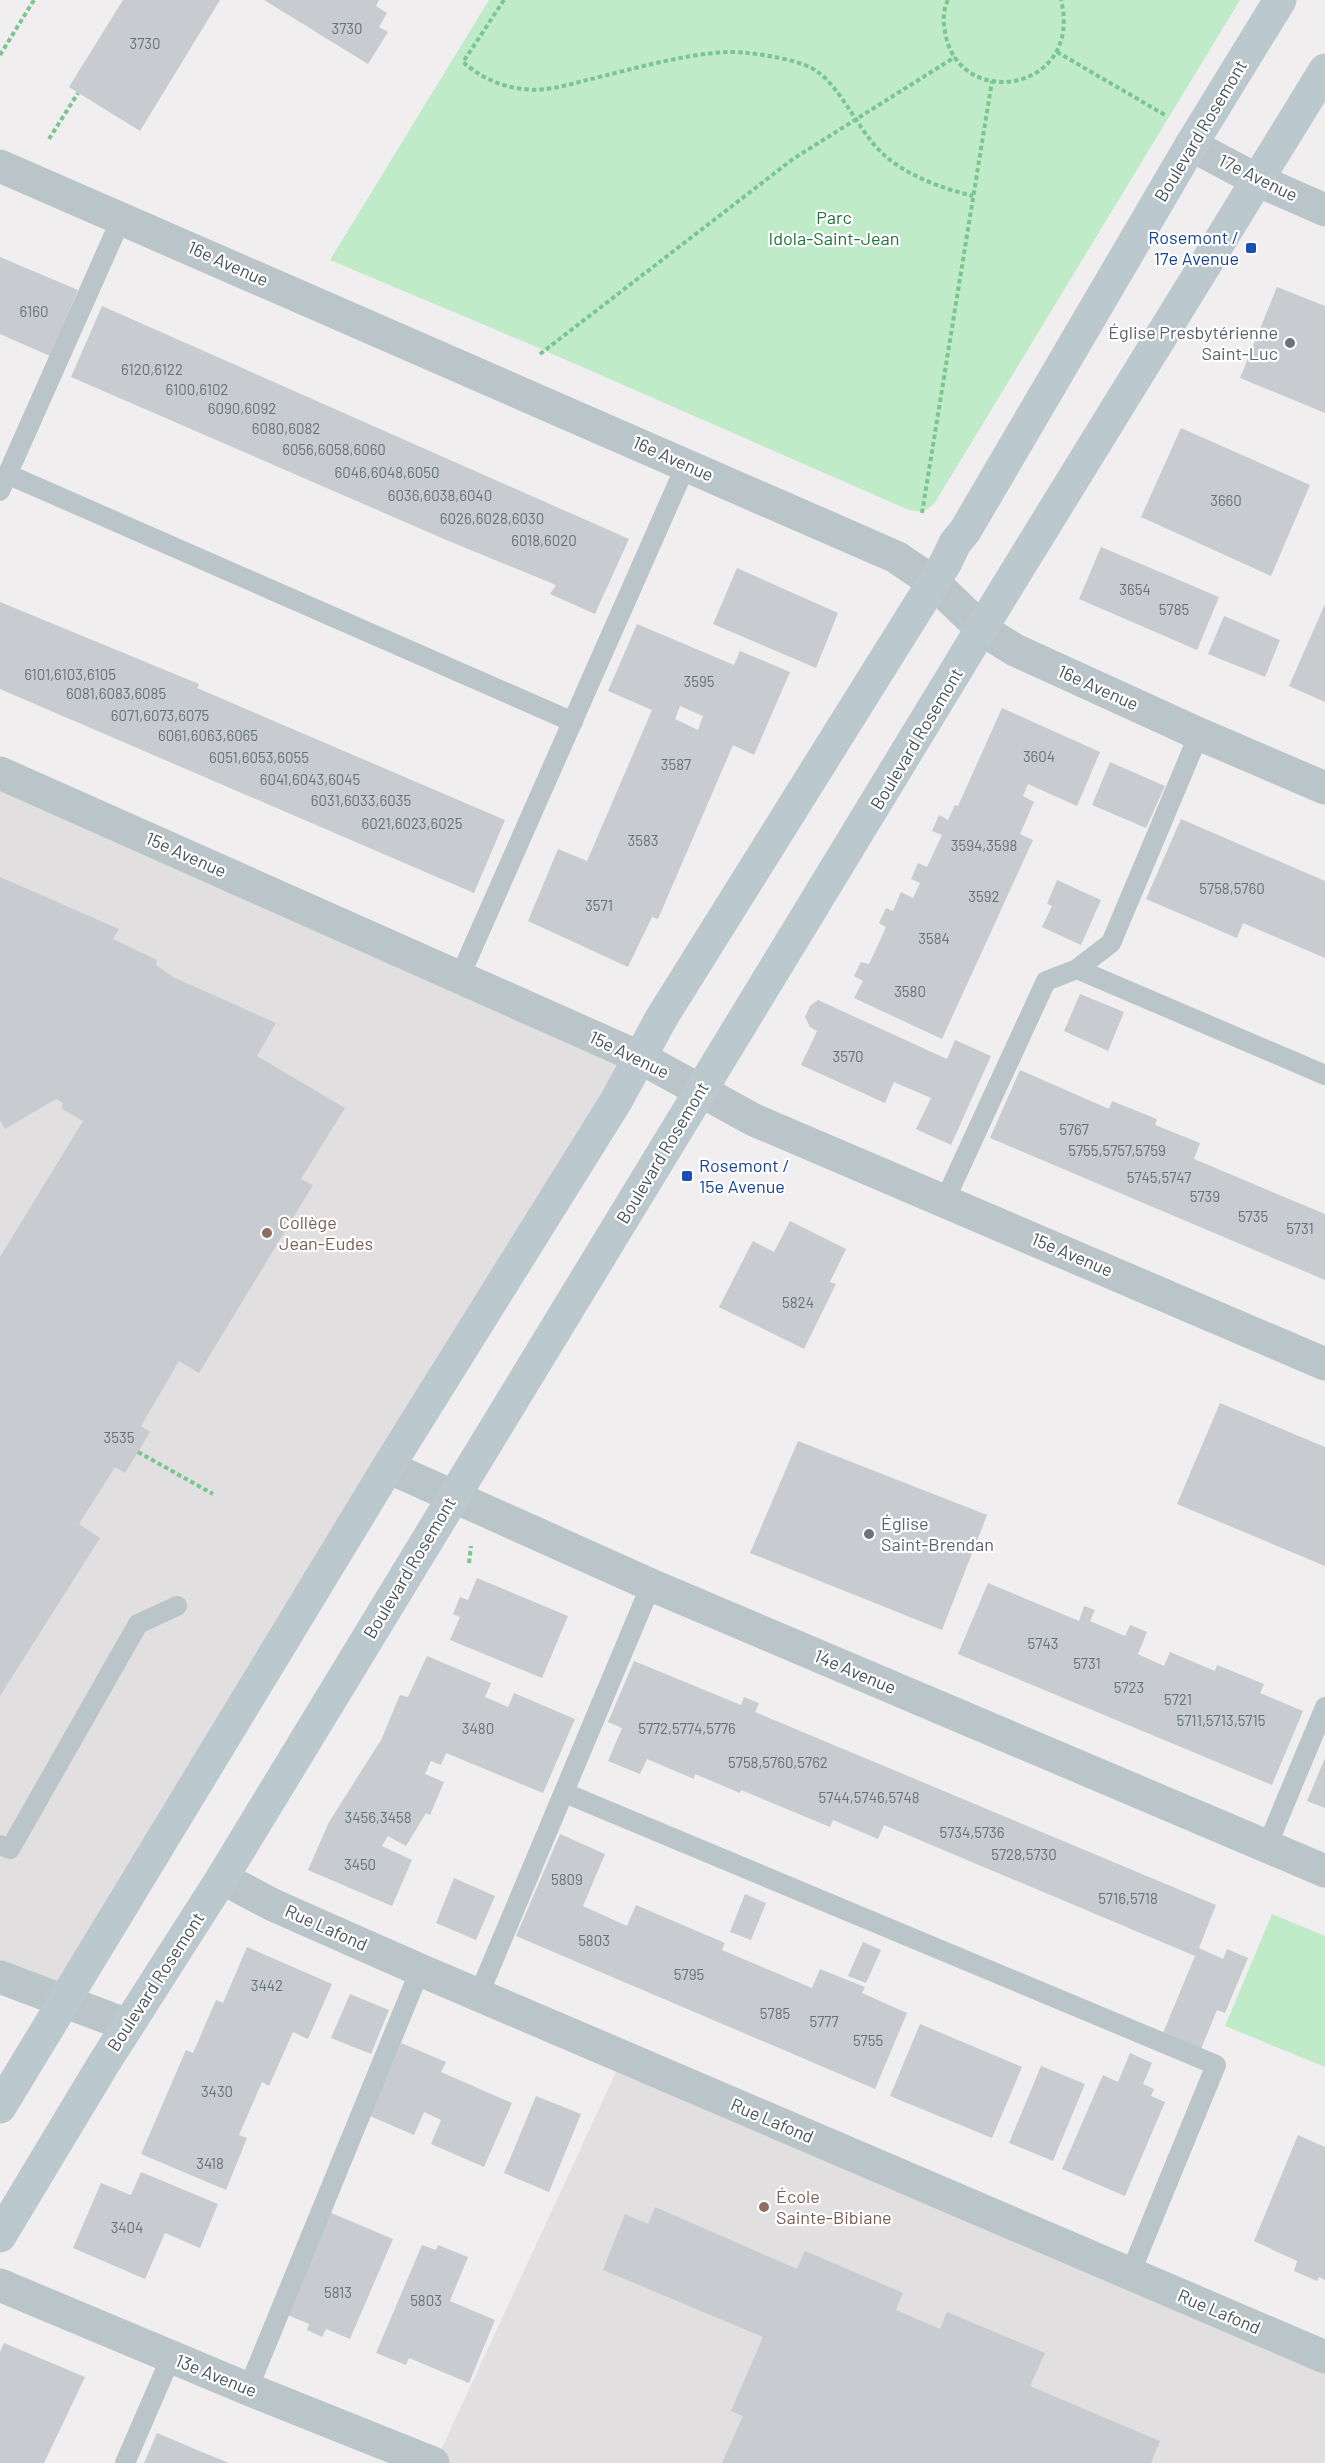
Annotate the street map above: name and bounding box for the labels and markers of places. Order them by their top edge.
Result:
place label: Rosemont / 17e Avenue [1148,226,1239,269]
marker: Rosemont / 17e Avenue [1244,241,1258,255]
place label: Église Presbytérienne Saint-Luc [1108,321,1278,364]
marker: Église Presbytérienne Saint-Luc [1283,336,1297,350]
place label: Rosemont / 15e Avenue [699,1154,790,1197]
marker: Rosemont / 15e Avenue [680,1169,694,1183]
place label: Collège Jean-Eudes [279,1211,373,1254]
marker: Collège Jean-Eudes [260,1226,274,1240]
place label: Église Saint-Brendan [881,1512,994,1555]
marker: Église Saint-Brendan [862,1527,876,1541]
place label: École Sainte-Bibiane [776,2185,892,2228]
marker: École Sainte-Bibiane [757,2200,771,2214]

